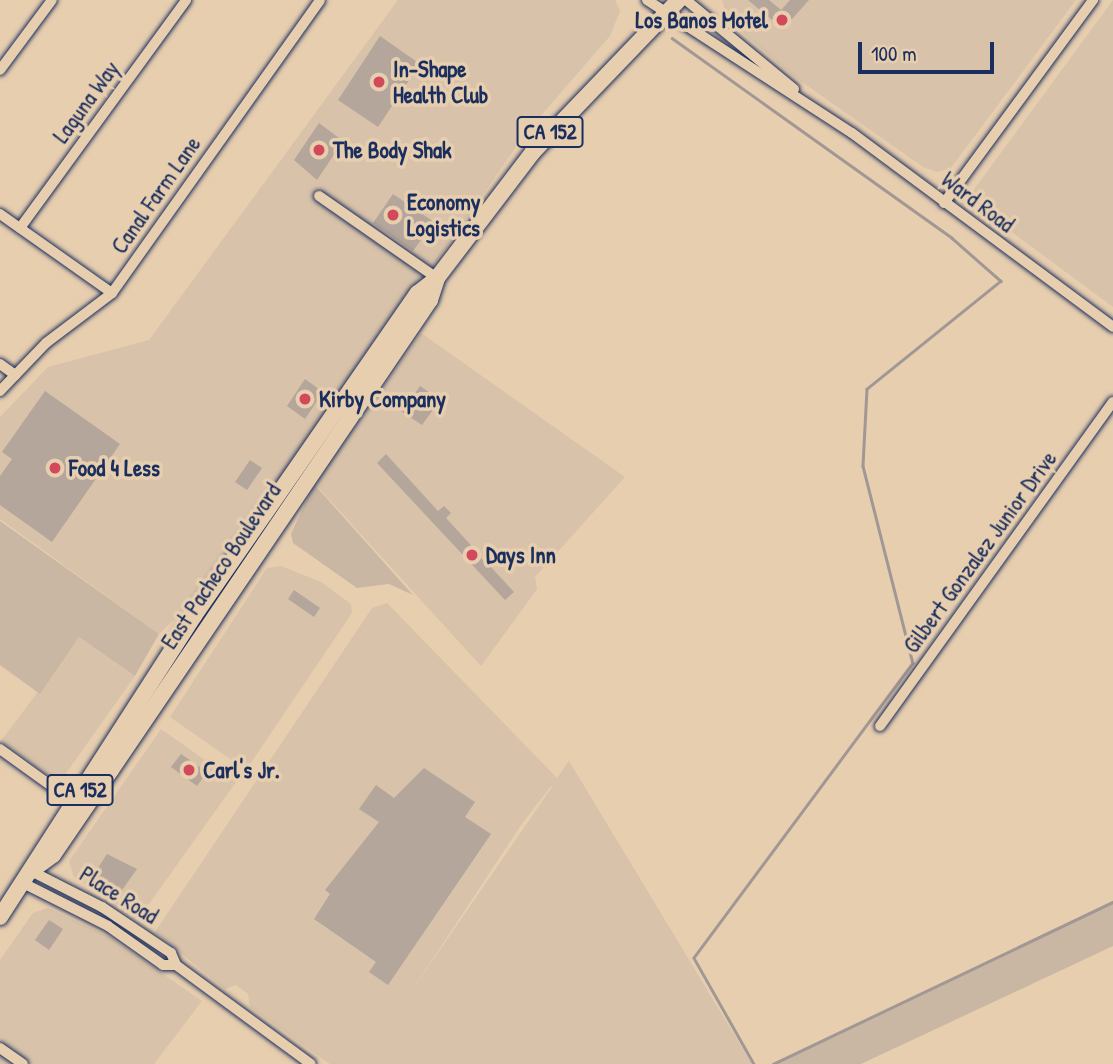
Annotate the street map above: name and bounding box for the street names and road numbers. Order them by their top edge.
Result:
street label: Laguna Way [47,56,125,148]
road number: CA 152 [515,114,585,150]
street label: Canal Farm Lane [105,131,207,259]
street label: Ward Road [936,166,1020,238]
street label: Gilbert Gonzalez Junior Drive [897,446,1063,658]
street label: East Pacheco Boulevard [155,478,287,654]
road number: CA 152 [45,772,115,808]
street label: Place Road [75,860,163,930]

